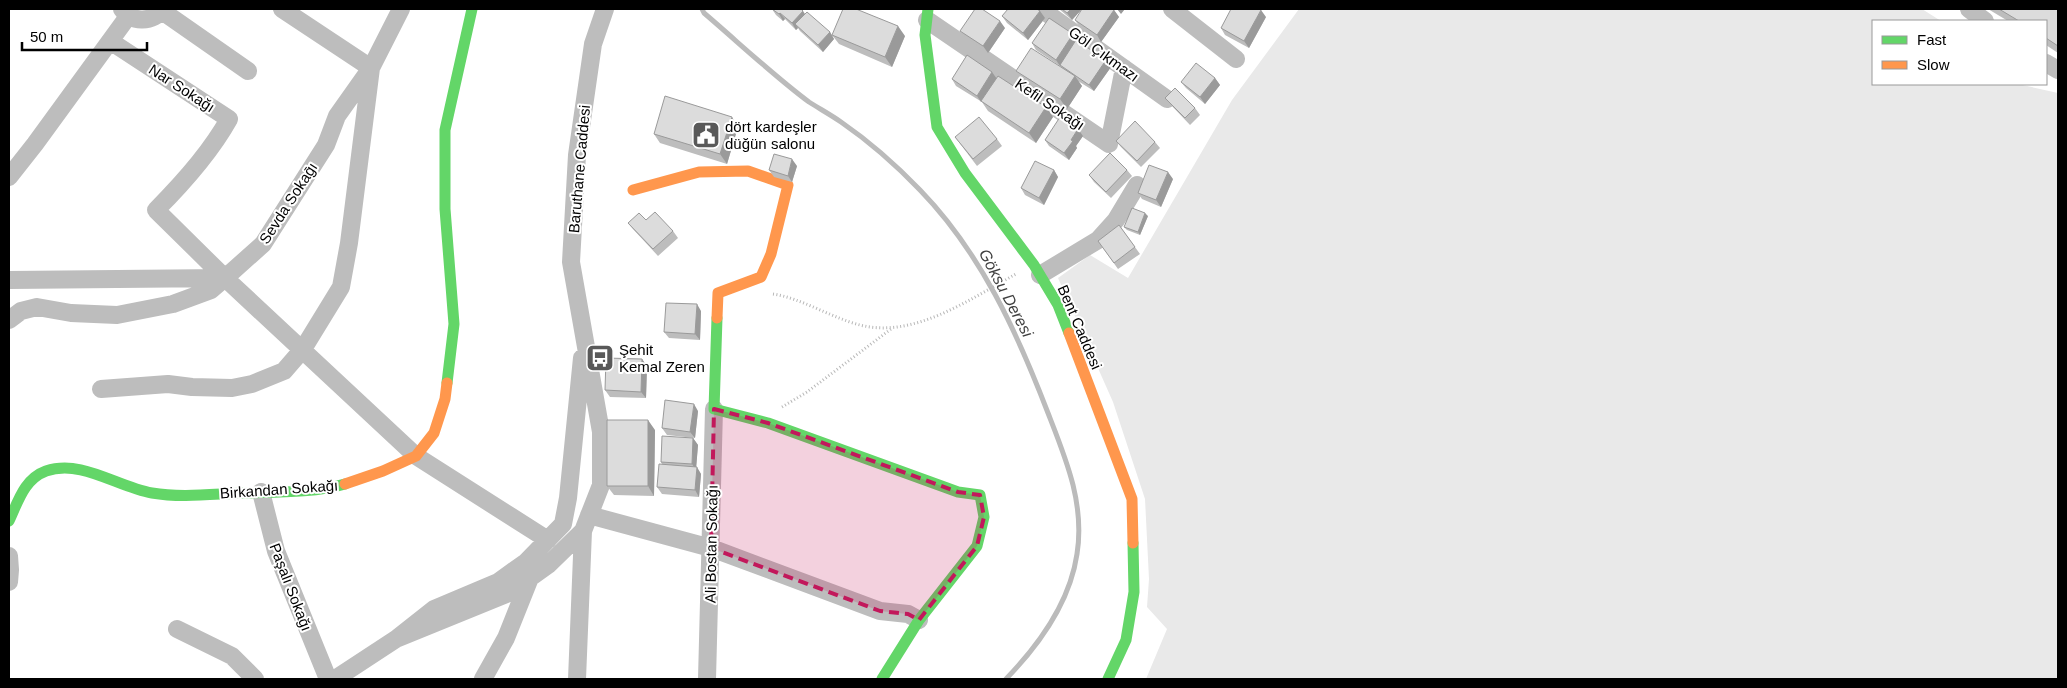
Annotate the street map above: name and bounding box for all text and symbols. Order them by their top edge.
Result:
scale bar [22,20,148,52]
legend [1872,20,2047,85]
street label: Göl Çıkmazı [1066,23,1142,85]
text: 50 m [30,28,63,45]
text: Fast [1917,31,1947,48]
text: Slow [1917,56,1950,73]
street label: Nar Sokağı [146,60,218,116]
street label: Kefil Sokağı [1012,75,1088,133]
street label: Baruthane Caddesi [565,104,593,234]
place label: dört kardeşler düğün salonu [725,118,817,152]
public building icon: dört kardeşler düğün salonu [691,120,721,150]
street label: Sevda Sokaḡı [255,159,321,247]
water label: Göksu Deresi [976,246,1036,340]
street label: Bent Caddesi [1055,282,1105,372]
place label: Şehit Kemal Zeren [619,341,705,375]
bus stop icon: Şehit Kemal Zeren [585,343,615,373]
street label: Birkandan Sokağı [219,476,339,502]
street label: Ali Bostan Sokağı [701,485,721,603]
street label: Paşalı Sokağı [266,541,316,633]

